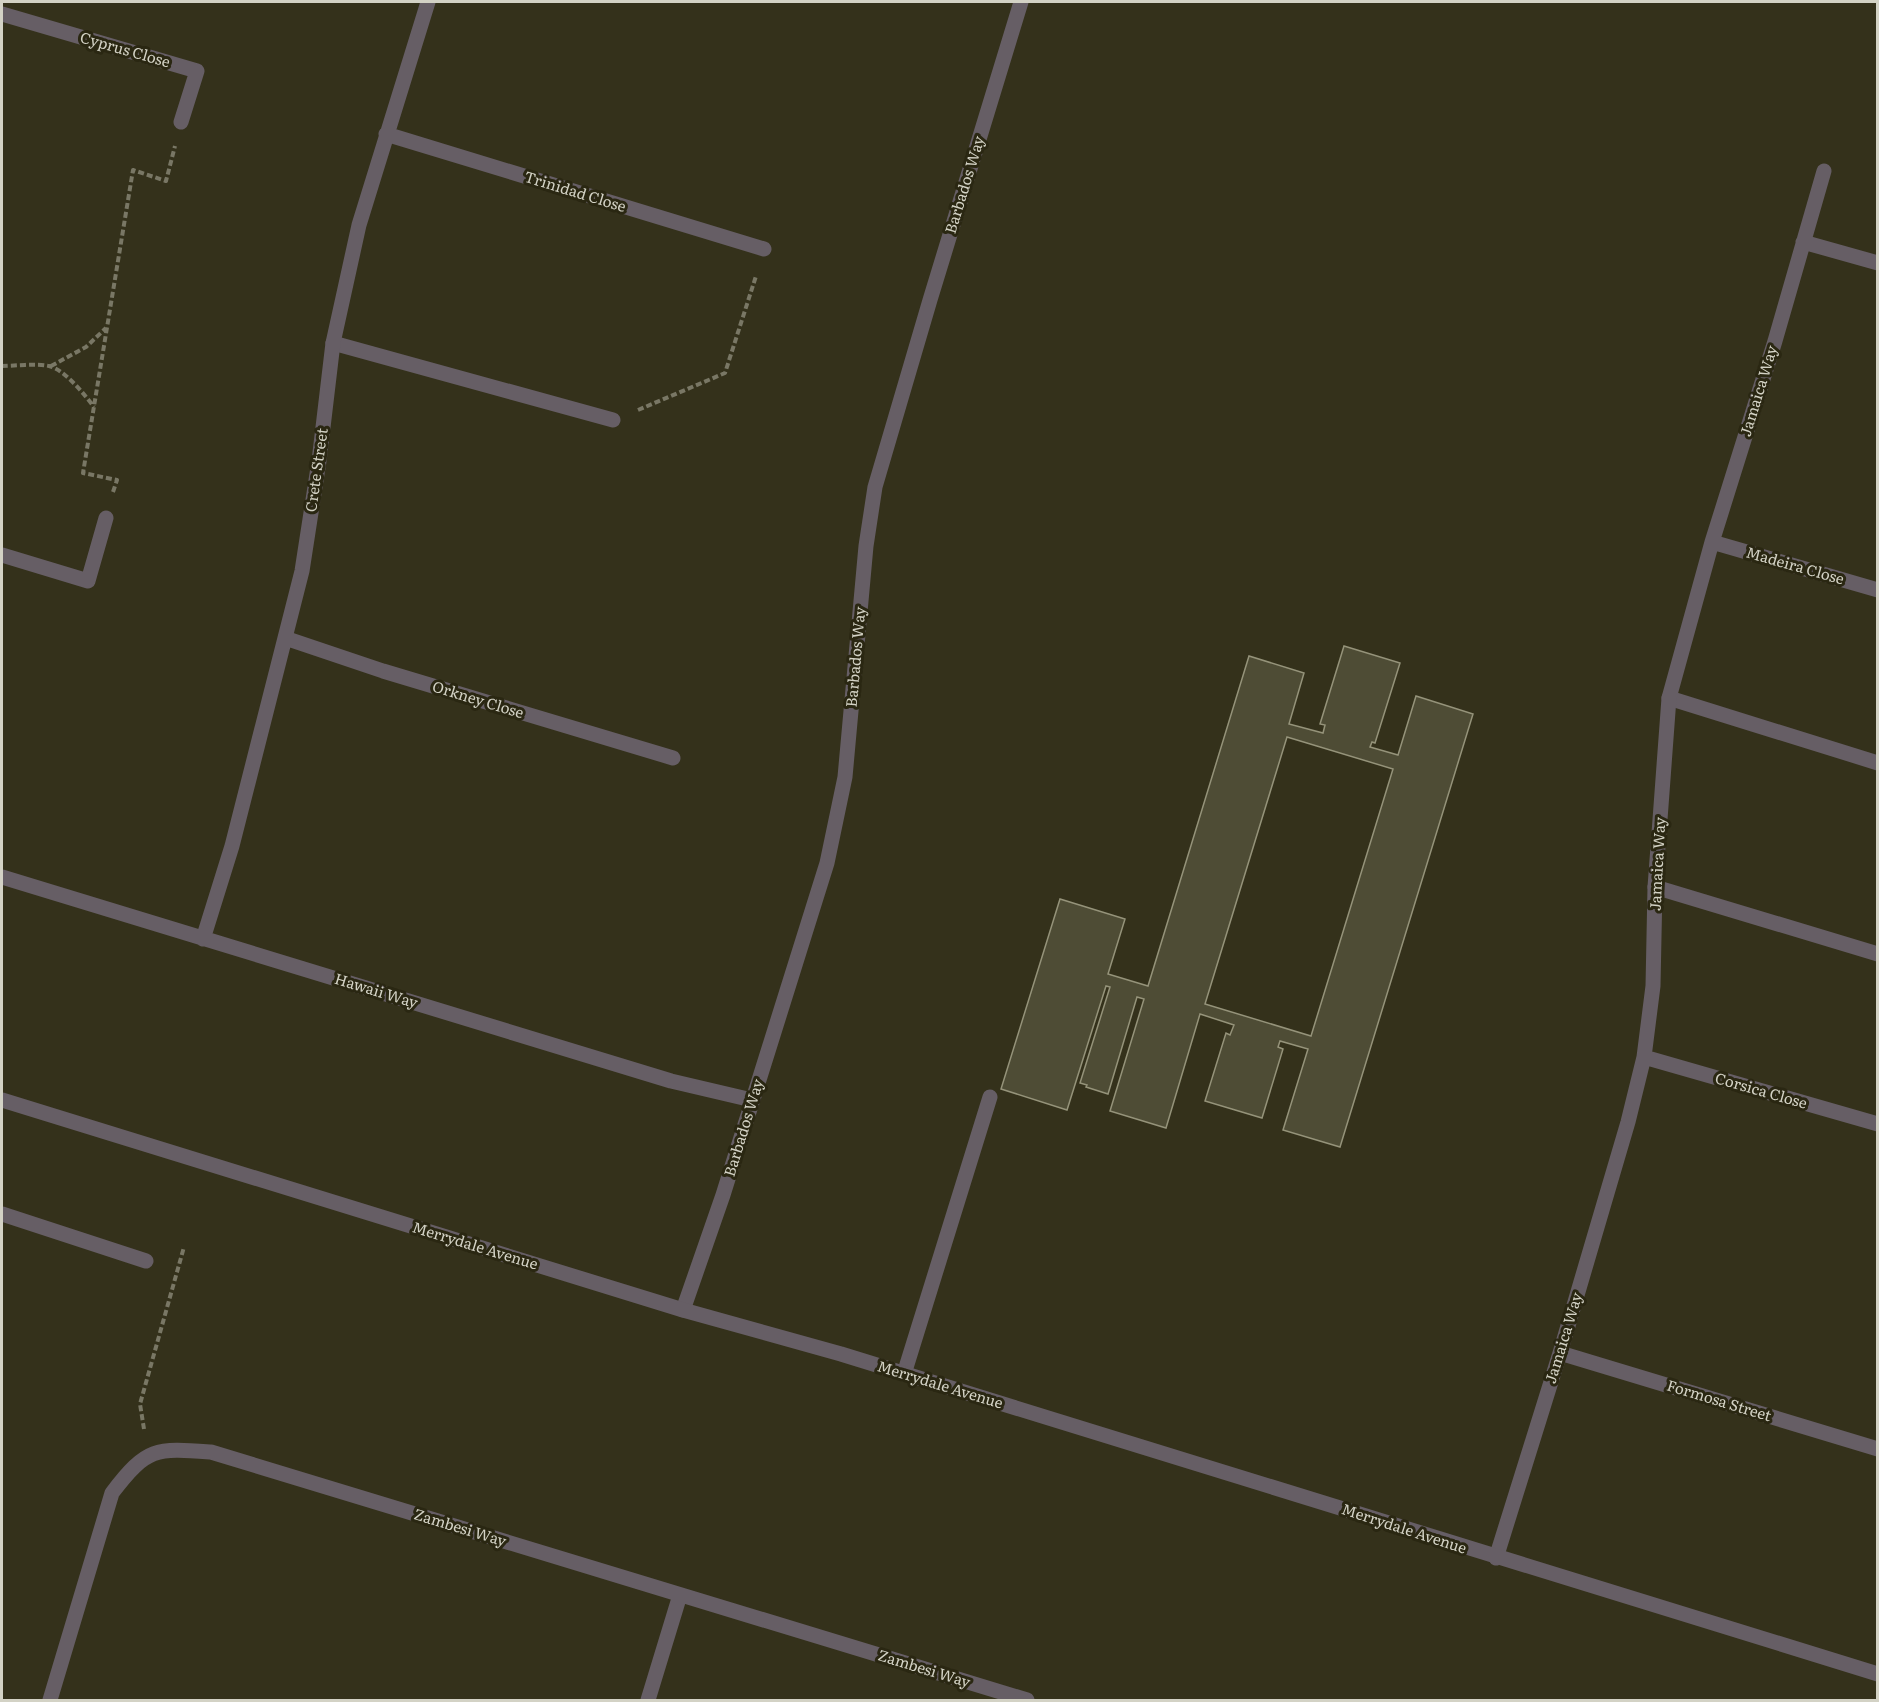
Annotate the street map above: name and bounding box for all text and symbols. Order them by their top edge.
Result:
street label: Cyprus Close [78,25,173,72]
street label: Barbados Way [938,132,989,236]
street label: Trinidad Close [522,164,629,217]
street label: Jamaica Way [1733,342,1782,439]
street label: Crete Street [298,426,333,513]
street label: Madeira Close [1744,540,1847,590]
street label: Barbados Way [839,605,870,708]
street label: Orkney Close [430,674,527,723]
street label: Jamaica Way [1643,816,1670,911]
street label: Hawaii Way [332,966,421,1013]
street label: Corsica Close [1713,1065,1810,1114]
street label: Barbados Way [717,1075,768,1179]
street label: Merrydale Avenue [410,1214,541,1275]
street label: Jamaica Way [1538,1289,1587,1386]
street label: Merrydale Avenue [875,1353,1006,1414]
street label: Formosa Street [1664,1373,1775,1426]
street label: Merrydale Avenue [1339,1496,1470,1559]
street label: Zambesi Way [411,1502,510,1552]
street label: Zambesi Way [875,1643,974,1693]

